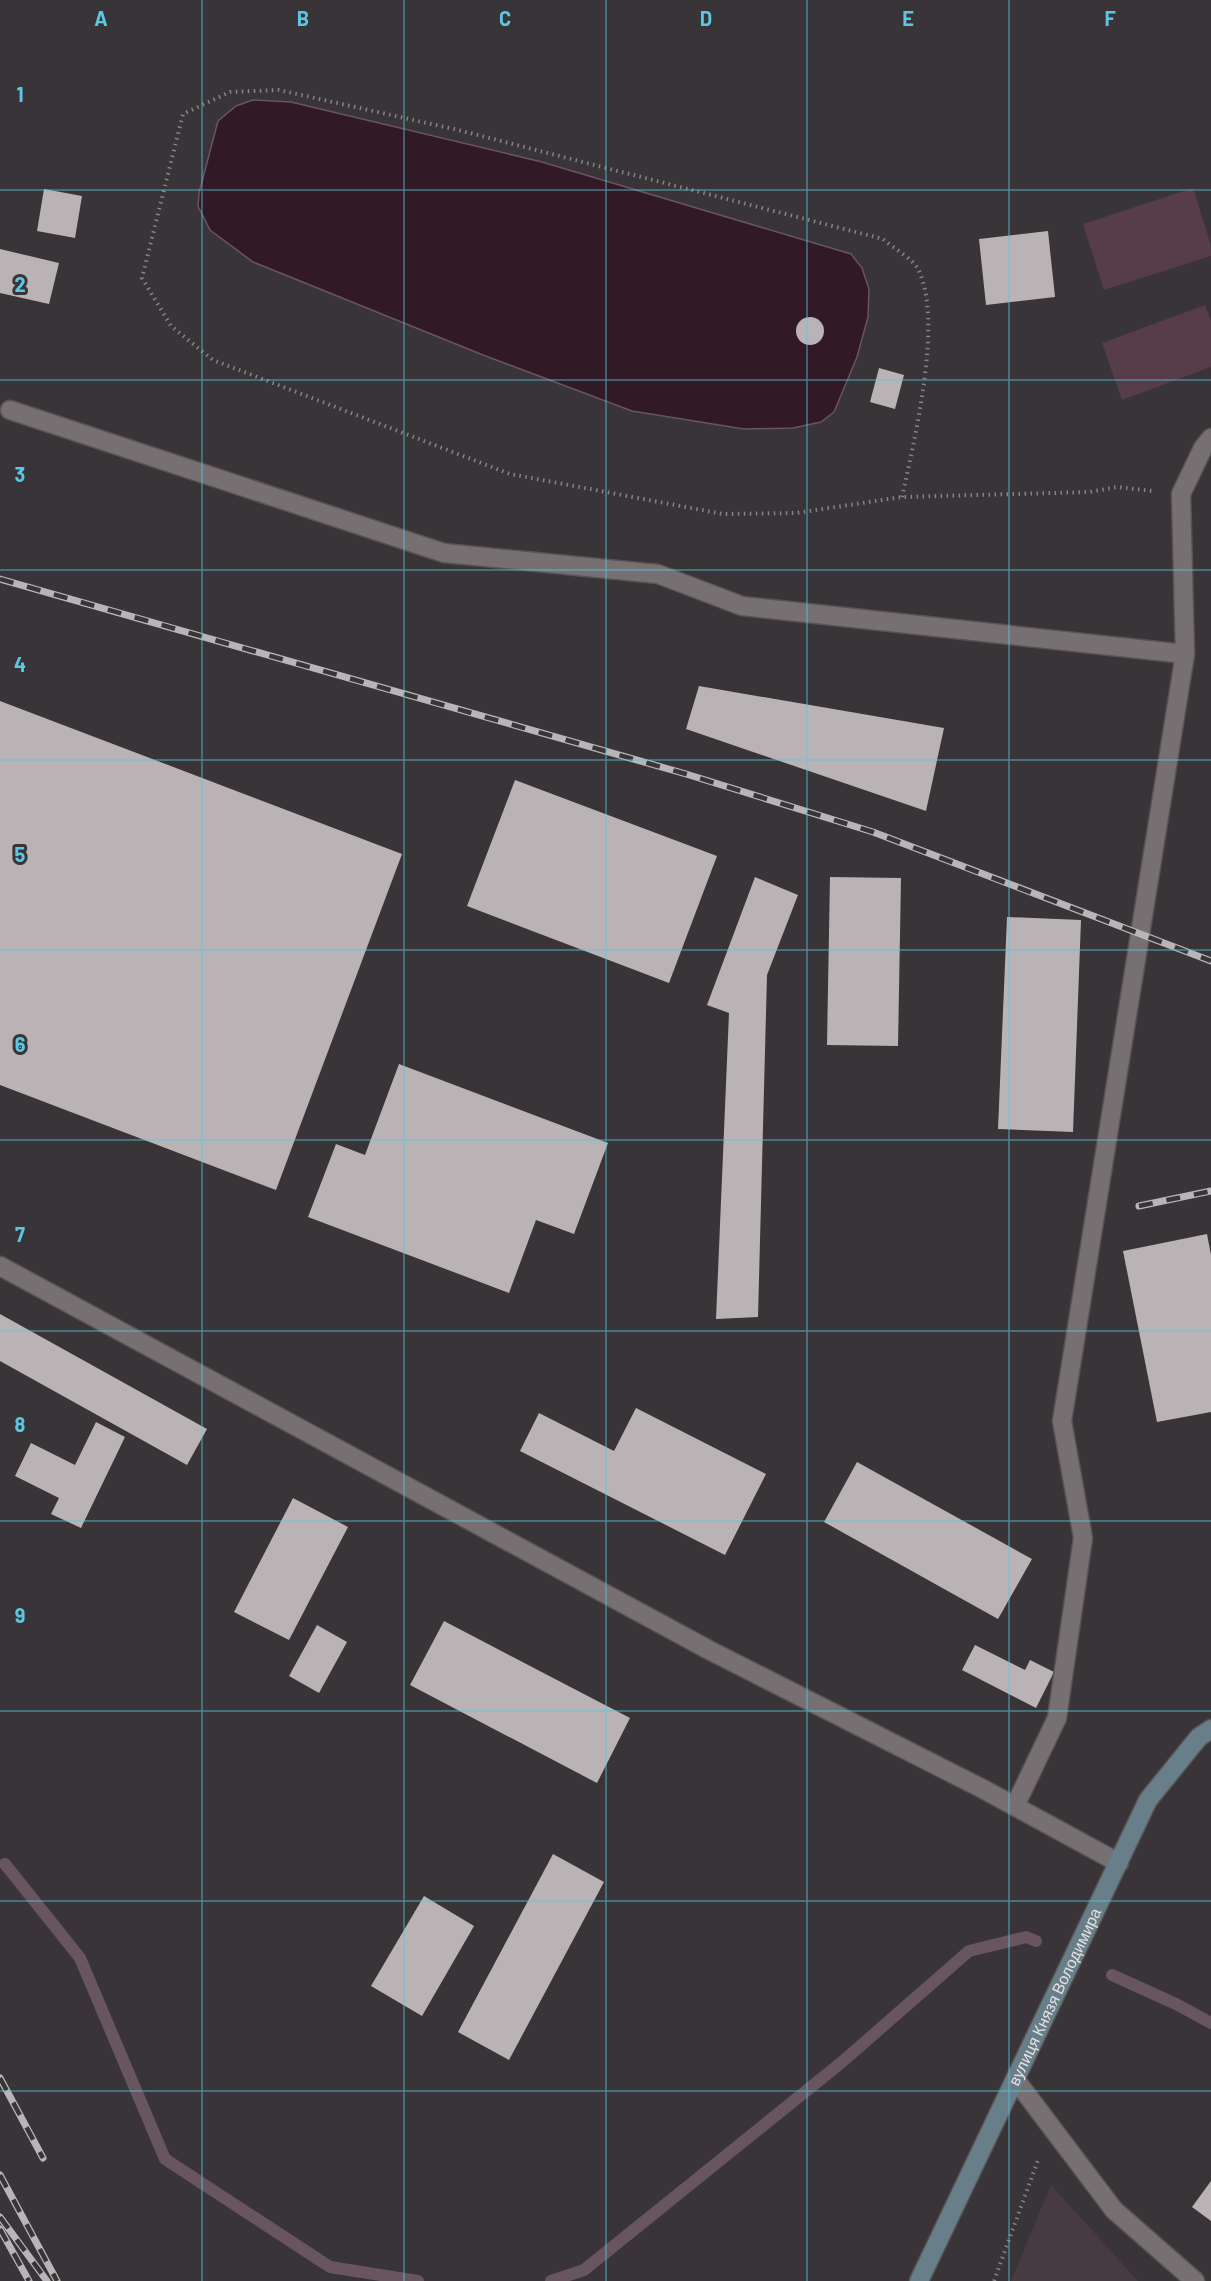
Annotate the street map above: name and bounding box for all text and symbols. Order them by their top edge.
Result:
text: A [94,6,108,30]
text: B [297,6,309,30]
text: C [499,6,511,30]
text: D [700,6,712,30]
text: E [902,6,914,30]
text: F [1104,6,1116,30]
text: 1 [16,82,24,106]
text: 2 [14,272,26,296]
text: 3 [15,462,25,486]
text: 4 [14,652,26,676]
text: 5 [15,842,26,866]
text: 6 [15,1032,26,1056]
text: 7 [15,1222,25,1246]
text: 8 [15,1412,26,1436]
text: 9 [15,1603,25,1627]
street label: вулиця Князя Володимира [1004,1904,1104,2088]

